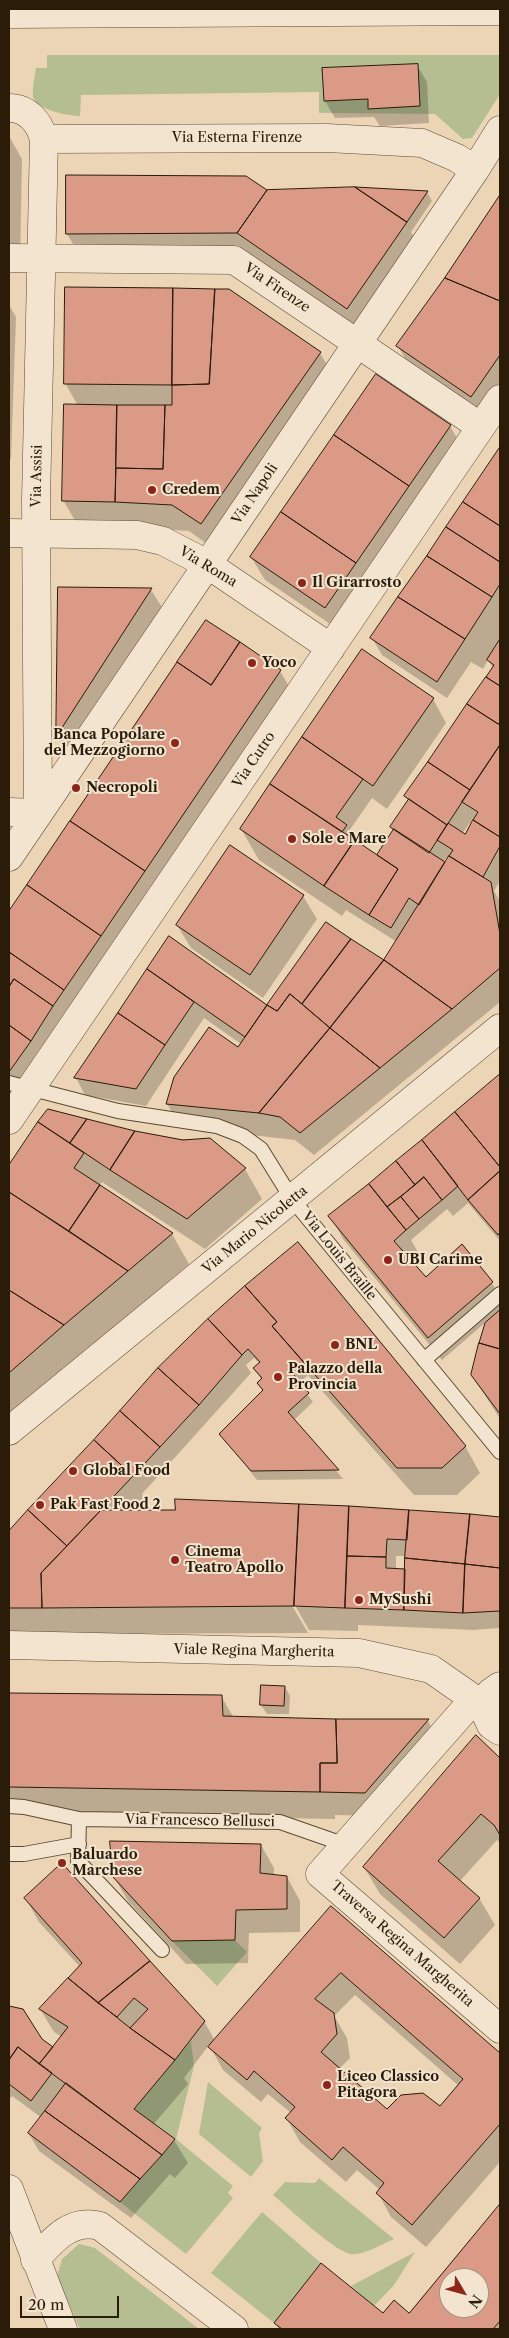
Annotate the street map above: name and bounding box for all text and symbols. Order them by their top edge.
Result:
street label: Via Esterna Firenze [172,130,302,146]
street label: Via Firenze [241,260,313,316]
street label: Via Assisi [28,445,46,507]
street label: Via Napoli [229,460,281,528]
place label: Credem [162,482,220,498]
marker: Credem [146,484,158,496]
street label: Via Roma [176,543,240,591]
place label: Il Girarrosto [312,575,401,591]
marker: Il Girarrosto [296,577,308,589]
place label: Yoco [262,655,296,671]
marker: Yoco [246,657,258,669]
place label: Banca Popolare del Mezzogiorno [44,727,165,760]
street label: Via Cutro [229,729,279,791]
marker: Banca Popolare del Mezzogiorno [169,737,181,749]
place label: Necropoli [86,780,158,796]
marker: Necropoli [70,782,82,794]
place label: Sole e Mare [302,831,386,847]
marker: Sole e Mare [286,833,298,845]
street label: Via Mario Nicoletta [199,1182,311,1278]
street label: Via Louis Braille [298,1208,380,1304]
place label: UBI Carime [398,1252,483,1268]
marker: UBI Carime [382,1254,394,1266]
place label: BNL [345,1337,377,1353]
marker: BNL [329,1339,341,1351]
place label: Palazzo della Provincia [288,1361,382,1394]
marker: Palazzo della Provincia [272,1371,284,1383]
place label: Global Food [83,1463,170,1479]
marker: Global Food [67,1465,79,1477]
place label: Pak Fast Food 2 [50,1497,161,1513]
marker: Pak Fast Food 2 [34,1499,46,1511]
place label: Cinema Teatro Apollo [185,1544,284,1576]
marker: Cinema Teatro Apollo [169,1554,181,1566]
place label: MySushi [369,1592,431,1608]
marker: MySushi [353,1594,365,1606]
street label: Viale Regina Margherita [173,1641,335,1661]
street label: Via Francesco Bellusci [125,1811,275,1831]
place label: Baluardo Marchese [72,1847,142,1880]
marker: Baluardo Marchese [56,1857,68,1869]
street label: Traversa Regina Margherita [327,1877,477,2011]
place label: Liceo Classico Pitagora [337,2069,439,2102]
marker: Liceo Classico Pitagora [321,2079,333,2091]
north arrow [439,2268,489,2318]
scale bar [22,2286,121,2318]
text: N [464,2291,486,2312]
text: 20 m [28,2295,64,2314]

